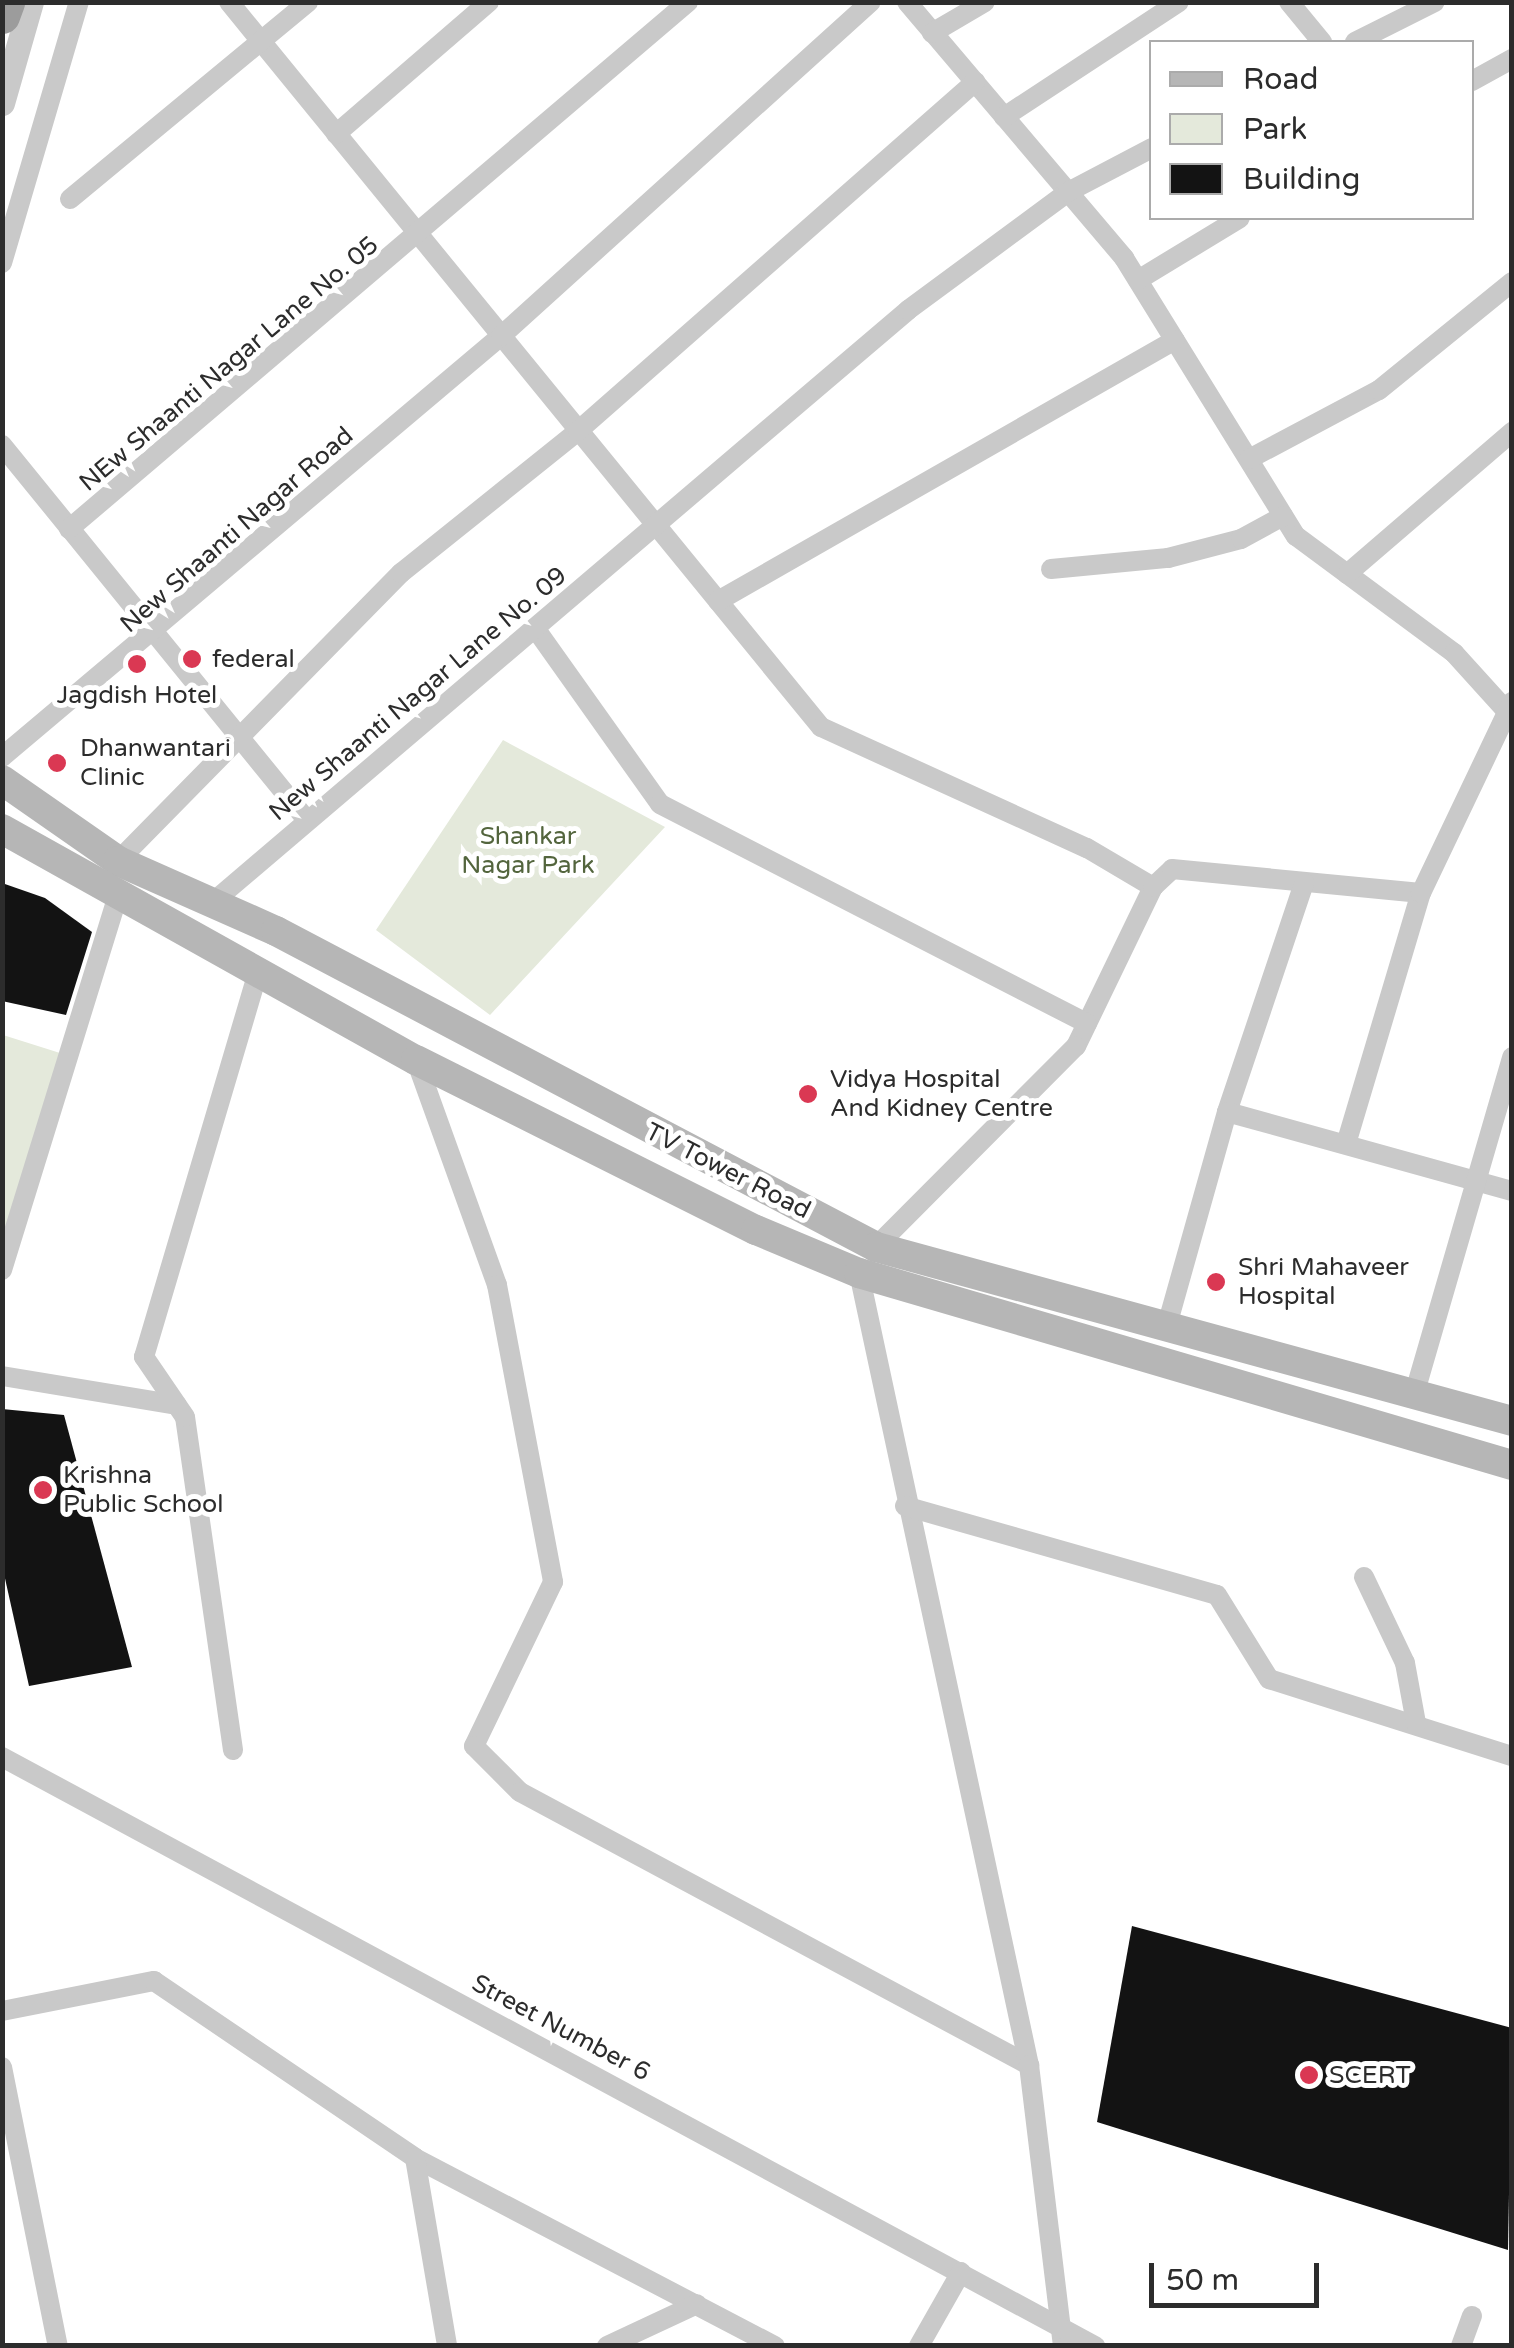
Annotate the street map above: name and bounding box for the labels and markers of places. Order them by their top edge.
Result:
place label: federal [212,644,295,674]
marker: federal [181,648,203,670]
marker: Jagdish Hotel [126,653,148,675]
place label: Jagdish Hotel [57,680,217,710]
place label: Dhanwantari Clinic [80,734,231,793]
marker: Dhanwantari Clinic [44,750,70,776]
place label: Vidya Hospital And Kidney Centre [830,1065,1053,1124]
marker: Vidya Hospital And Kidney Centre [795,1081,821,1107]
place label: Shri Mahaveer Hospital [1238,1253,1409,1312]
marker: Shri Mahaveer Hospital [1203,1269,1229,1295]
place label: Krishna Public School [63,1461,223,1520]
marker: Krishna Public School [32,1479,54,1501]
place label: SCERT [1329,2060,1411,2090]
marker: SCERT [1298,2064,1320,2086]

